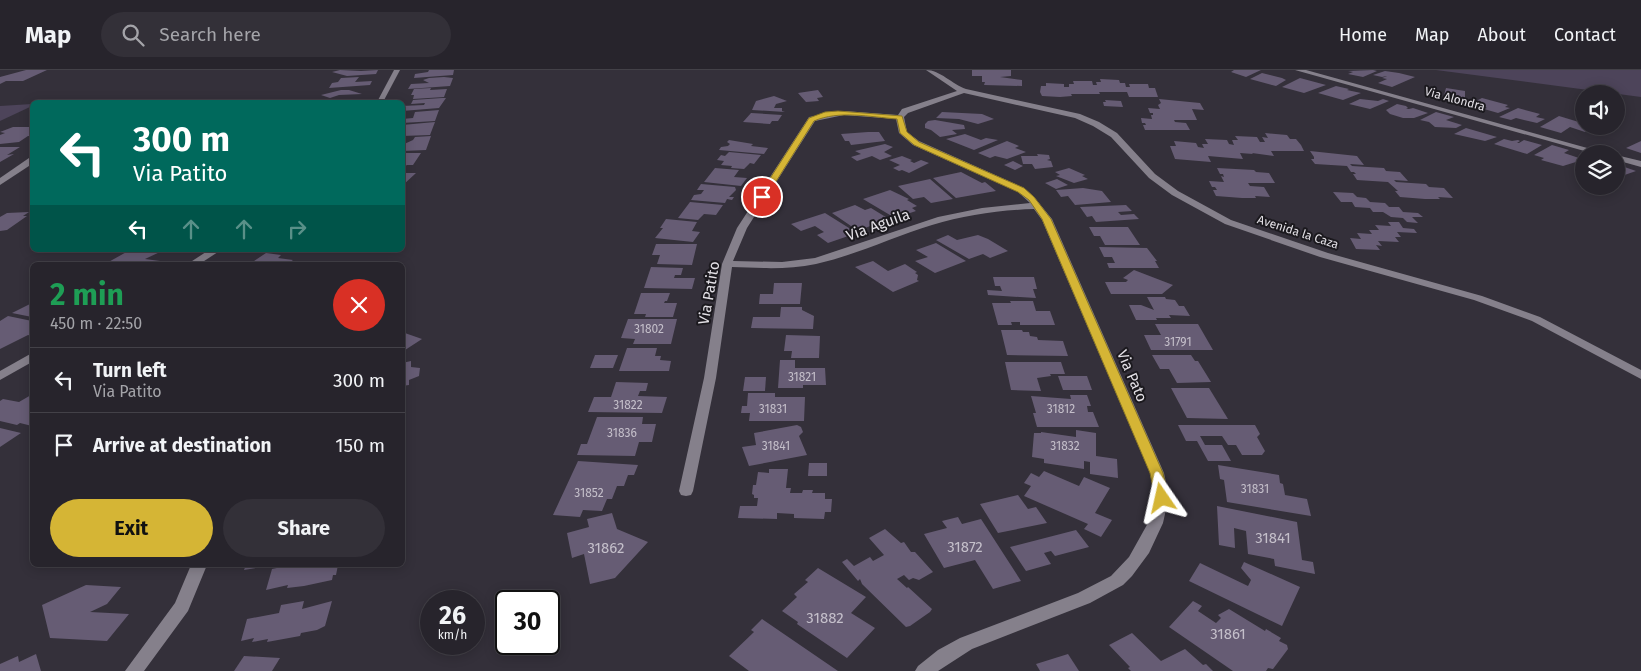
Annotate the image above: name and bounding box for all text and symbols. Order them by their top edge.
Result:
search box [101,12,451,57]
text: Map [25,21,71,49]
icon: search [119,21,147,49]
text: Search here [159,23,261,46]
text: Home [1339,24,1387,46]
text: Map [1415,24,1449,46]
text: About [1477,24,1526,46]
text: Contact [1554,24,1616,46]
street label: Via Alondra [1423,84,1487,114]
map controls [1575,85,1625,195]
button: sound [1575,85,1625,135]
text: 300 m [133,118,230,160]
icon: left [50,120,115,185]
button: layers [1575,145,1625,195]
text: Via Patito [133,160,227,187]
pin [741,176,783,218]
icon: arrive [748,183,776,211]
street label: Via Aguila [844,205,912,245]
street label: Avenida la Caza [1256,212,1340,252]
icon: left [124,215,152,243]
icon: ahead [177,215,205,243]
icon: ahead [230,215,258,243]
icon: right [283,215,311,243]
street label: Via Patito [695,260,723,326]
text: 2 min [50,277,124,313]
button: close [333,279,385,331]
text: 450 m · 22:50 [50,314,142,333]
house number: 31802 [634,322,664,336]
house number: 31791 [1164,335,1192,349]
street label: Via Pato [1113,347,1151,405]
text: Turn left [93,359,167,382]
icon: left [50,366,78,394]
text: 300 m [333,369,385,392]
house number: 31821 [788,370,816,384]
text: Via Patito [93,382,162,401]
house number: 31822 [613,398,643,412]
house number: 31831 [759,402,787,416]
house number: 31812 [1047,402,1075,416]
house number: 31836 [607,426,637,440]
icon: arrive [50,431,78,459]
text: Arrive at destination [93,434,272,457]
text: 150 m [335,434,385,457]
house number: 31841 [762,439,790,453]
house number: 31832 [1050,439,1080,453]
position arrow [1135,471,1187,523]
house number: 31831 [1241,482,1269,496]
house number: 31852 [574,486,604,500]
button: Exit [50,499,213,557]
button: Share [223,499,385,557]
house number: 31841 [1255,529,1291,547]
house number: 31872 [947,538,983,556]
house number: 31862 [587,539,625,557]
speed limit sign: 30 [495,590,560,655]
text: 26 [439,601,466,631]
house number: 31882 [806,609,844,627]
house number: 31861 [1210,625,1246,643]
text: km/h [438,628,467,642]

